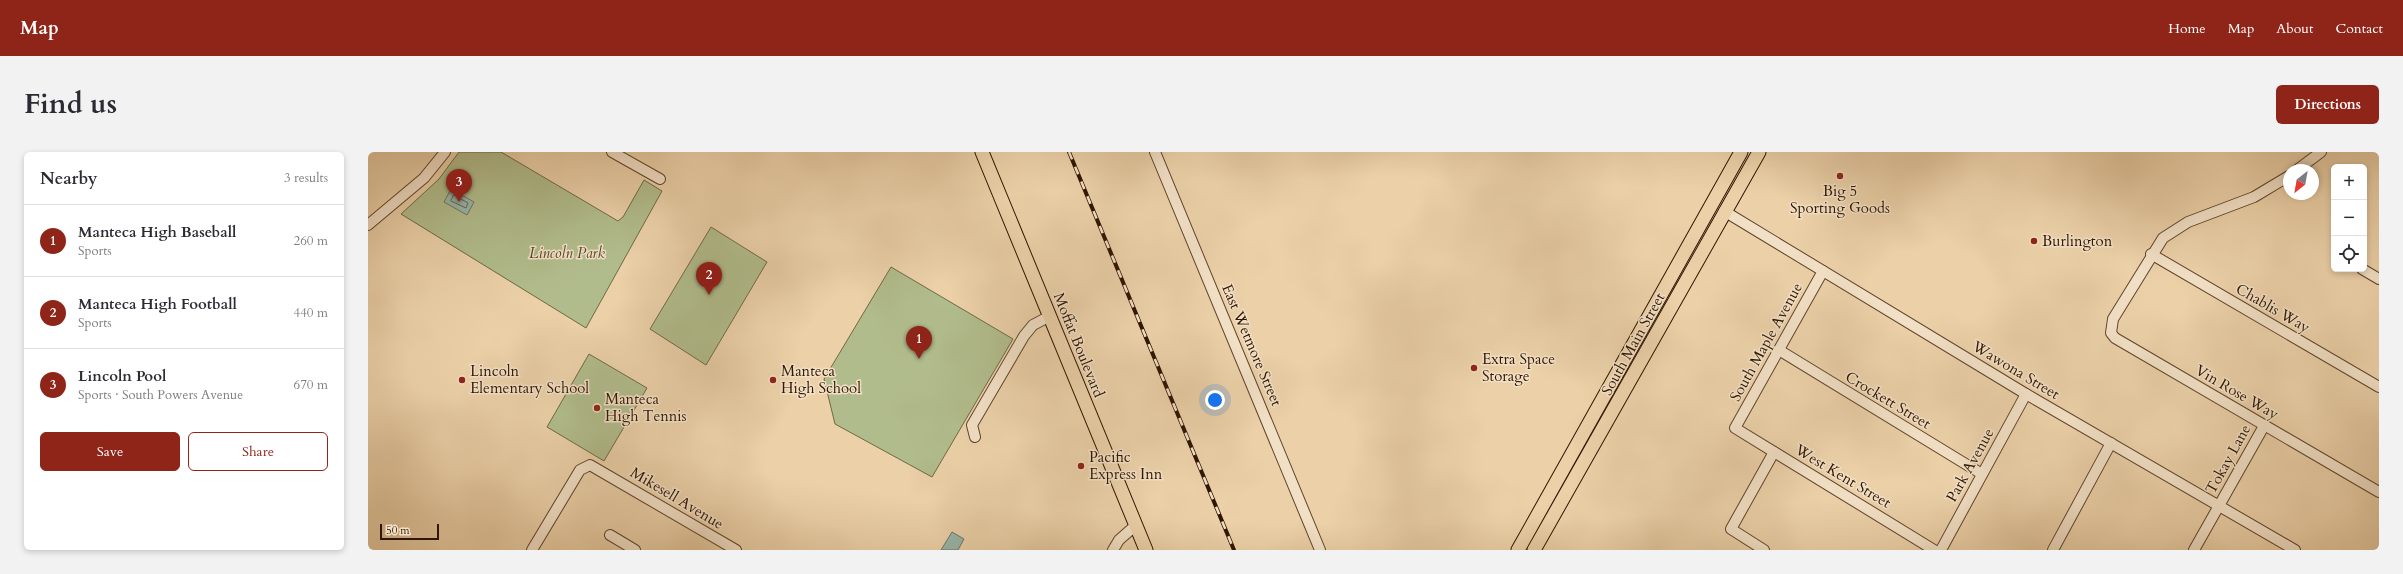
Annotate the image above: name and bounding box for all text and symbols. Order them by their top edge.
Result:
text: Map [20,15,59,41]
text: Home [2168,19,2206,38]
text: Map [2228,19,2254,38]
text: About [2276,19,2313,38]
text: Contact [2335,19,2383,38]
text: Find us [24,85,117,123]
button: Directions [2276,85,2379,124]
north arrow [2283,164,2319,200]
map controls [2331,164,2367,272]
button: + [2331,164,2367,200]
text: Nearby [40,167,97,190]
text: 3 results [284,169,328,187]
pin: 3 [446,169,472,202]
marker: Big 5 Sporting Goods [1835,171,1845,181]
place label: Big 5 Sporting Goods [1790,181,1890,218]
button: − [2331,200,2367,236]
text: Manteca High Baseball [78,222,236,242]
place label: Burlington [2042,231,2113,251]
text: 1 [50,232,56,250]
text: 260 m [294,232,328,250]
marker: Burlington [2029,236,2039,246]
button: locate [2331,236,2367,272]
text: Sports [78,242,112,260]
park label: Lincoln Park [529,243,606,263]
pin: 2 [696,262,722,295]
street label: South Maple Avenue [1725,279,1807,405]
street label: Chablis Way [2232,279,2314,337]
street label: East Wetmore Street [1217,281,1287,409]
street label: South Main Street [1597,289,1670,399]
street label: Moffat Boulevard [1049,290,1109,400]
text: Manteca High Football [78,294,237,314]
text: 2 [50,304,56,322]
text: 440 m [294,304,328,322]
text: Sports [78,314,112,332]
pin: 1 [906,326,932,359]
street label: Wawona Street [1968,336,2064,404]
place label: Extra Space Storage [1482,349,1555,386]
street label: Vin Rose Way [2192,360,2282,424]
place label: Lincoln Elementary School [470,361,589,398]
place label: Manteca High School [781,361,861,398]
marker: Extra Space Storage [1469,363,1479,373]
text: Lincoln Pool [78,366,166,386]
street label: Crockett Street [1842,367,1935,434]
marker: Lincoln Elementary School [457,375,467,385]
marker: Manteca High School [768,375,778,385]
text: 3 [50,376,56,394]
text: 670 m [294,376,328,394]
text: Sports · South Powers Avenue [78,386,243,404]
place label: Manteca High Tennis [605,389,687,426]
your location [1205,390,1225,410]
marker: Manteca High Tennis [592,403,602,413]
street label: Tokay Lane [2201,421,2255,497]
street label: Park Avenue [1941,424,1999,506]
button: Save [40,432,180,471]
button: Share [188,432,328,471]
street label: West Kent Street [1790,439,1895,513]
place label: Pacific Express Inn [1089,447,1163,484]
marker: Pacific Express Inn [1076,461,1086,471]
street label: Mikesell Avenue [627,462,727,534]
scale bar [380,522,439,541]
text: 50 m [386,523,410,538]

